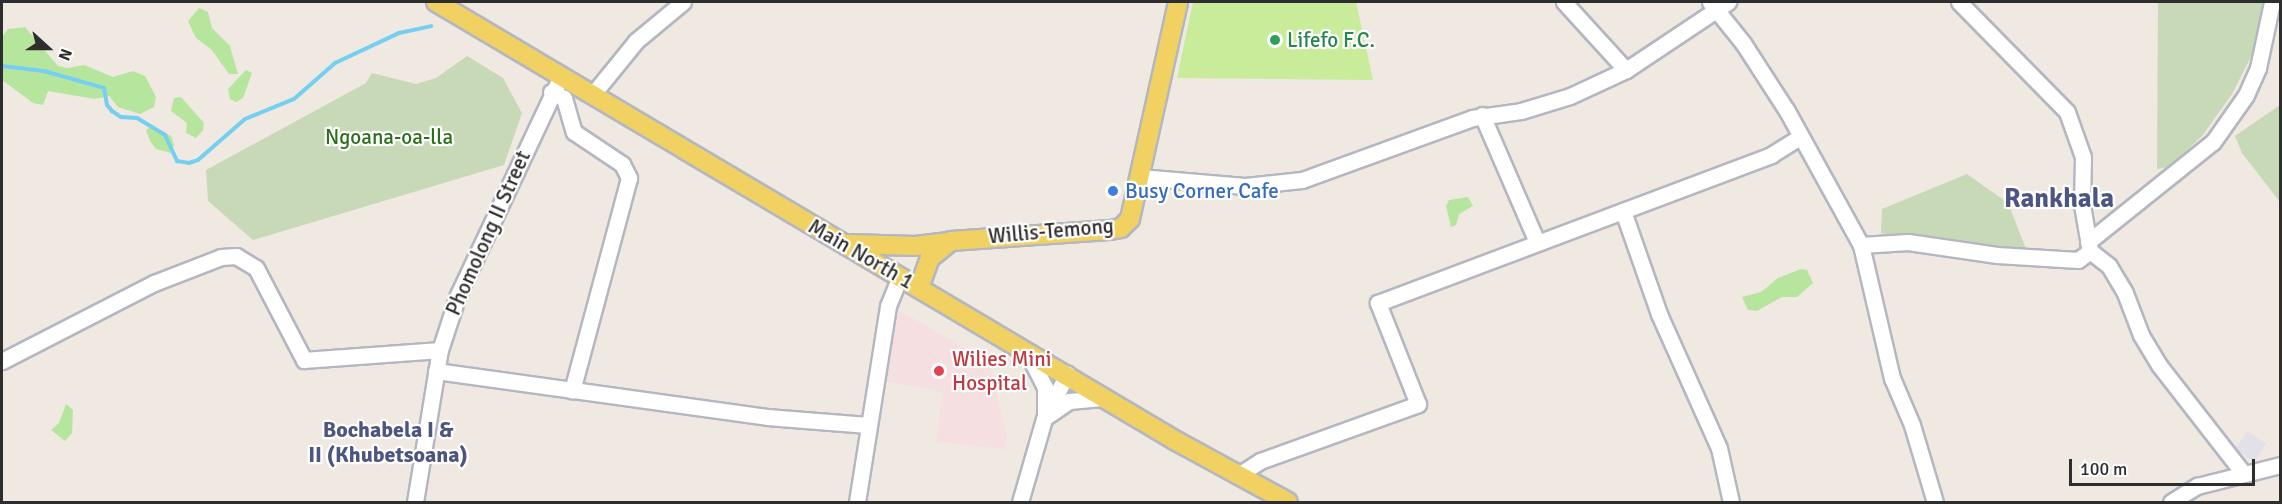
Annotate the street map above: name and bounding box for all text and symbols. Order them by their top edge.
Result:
north arrow [18,18,78,78]
place label: Lifefo F.C. [1287,27,1375,53]
marker: Lifefo F.C. [1268,33,1282,47]
text: N [53,46,76,63]
park label: Ngoana-oa-lla [325,124,453,150]
street label: Phomolong II Street [440,147,536,319]
place label: Busy Corner Cafe [1125,178,1279,204]
district label: Rankhala [2004,183,2114,215]
marker: Busy Corner Cafe [1106,184,1120,198]
street label: Willis-Temong [987,213,1115,249]
street label: Main North 1 [804,214,918,294]
place label: Wilies Mini Hospital [952,346,1051,396]
marker: Wilies Mini Hospital [930,362,948,380]
district label: Bochabela I & II (Khubetsoana) [308,416,468,468]
scale bar [2072,447,2258,485]
text: 100 m [2080,458,2127,480]

